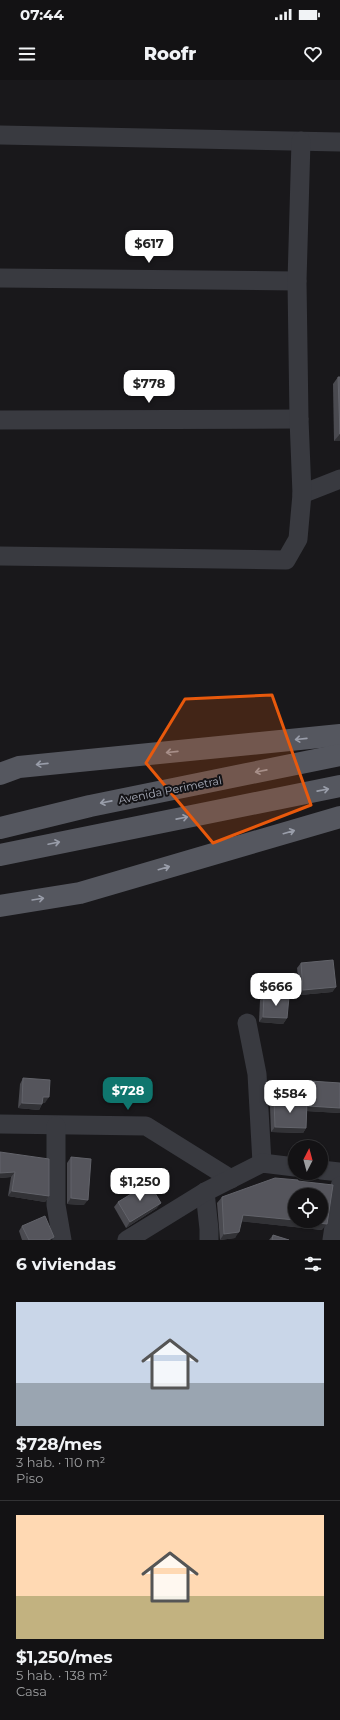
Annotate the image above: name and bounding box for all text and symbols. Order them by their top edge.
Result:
text: 07:44 [20,5,64,24]
icon: menu [16,43,38,65]
text: Roofr [144,43,196,65]
icon: heart [302,43,324,65]
pin: $617 [125,230,173,264]
text: $617 [134,235,164,251]
pin: $778 [125,370,173,404]
text: $778 [133,375,165,391]
one-way arrow [295,735,308,743]
one-way arrow [166,748,179,755]
one-way arrow [36,761,49,768]
one-way arrow [254,768,267,776]
street label: Avenida Perimetral [117,773,223,807]
one-way arrow [316,785,329,793]
one-way arrow [100,799,113,807]
one-way arrow [175,813,188,821]
one-way arrow [282,828,295,835]
one-way arrow [47,839,60,847]
one-way arrow [158,864,171,871]
one-way arrow [31,895,44,903]
pin: $666 [252,973,300,1007]
text: $666 [259,978,293,994]
pin: $728 [104,1077,152,1111]
pin: $584 [266,1080,314,1114]
text: $728 [112,1082,144,1098]
text: $584 [273,1085,307,1101]
north arrow [288,1140,328,1180]
map controls [288,1140,328,1228]
pin: $1,250 [107,1168,173,1202]
text: $1,250 [119,1173,161,1189]
button: locate [288,1188,328,1228]
icon: filters [302,1253,324,1275]
text: 6 viviendas [16,1254,116,1274]
icon: home [134,1328,206,1400]
text: $728/mes [16,1434,102,1454]
text: 3 hab. · 110 m² [16,1454,105,1470]
text: Piso [16,1470,43,1486]
icon: home [134,1541,206,1613]
text: $1,250/mes [16,1647,113,1667]
text: 5 hab. · 138 m² [16,1667,108,1683]
text: Casa [16,1683,47,1699]

